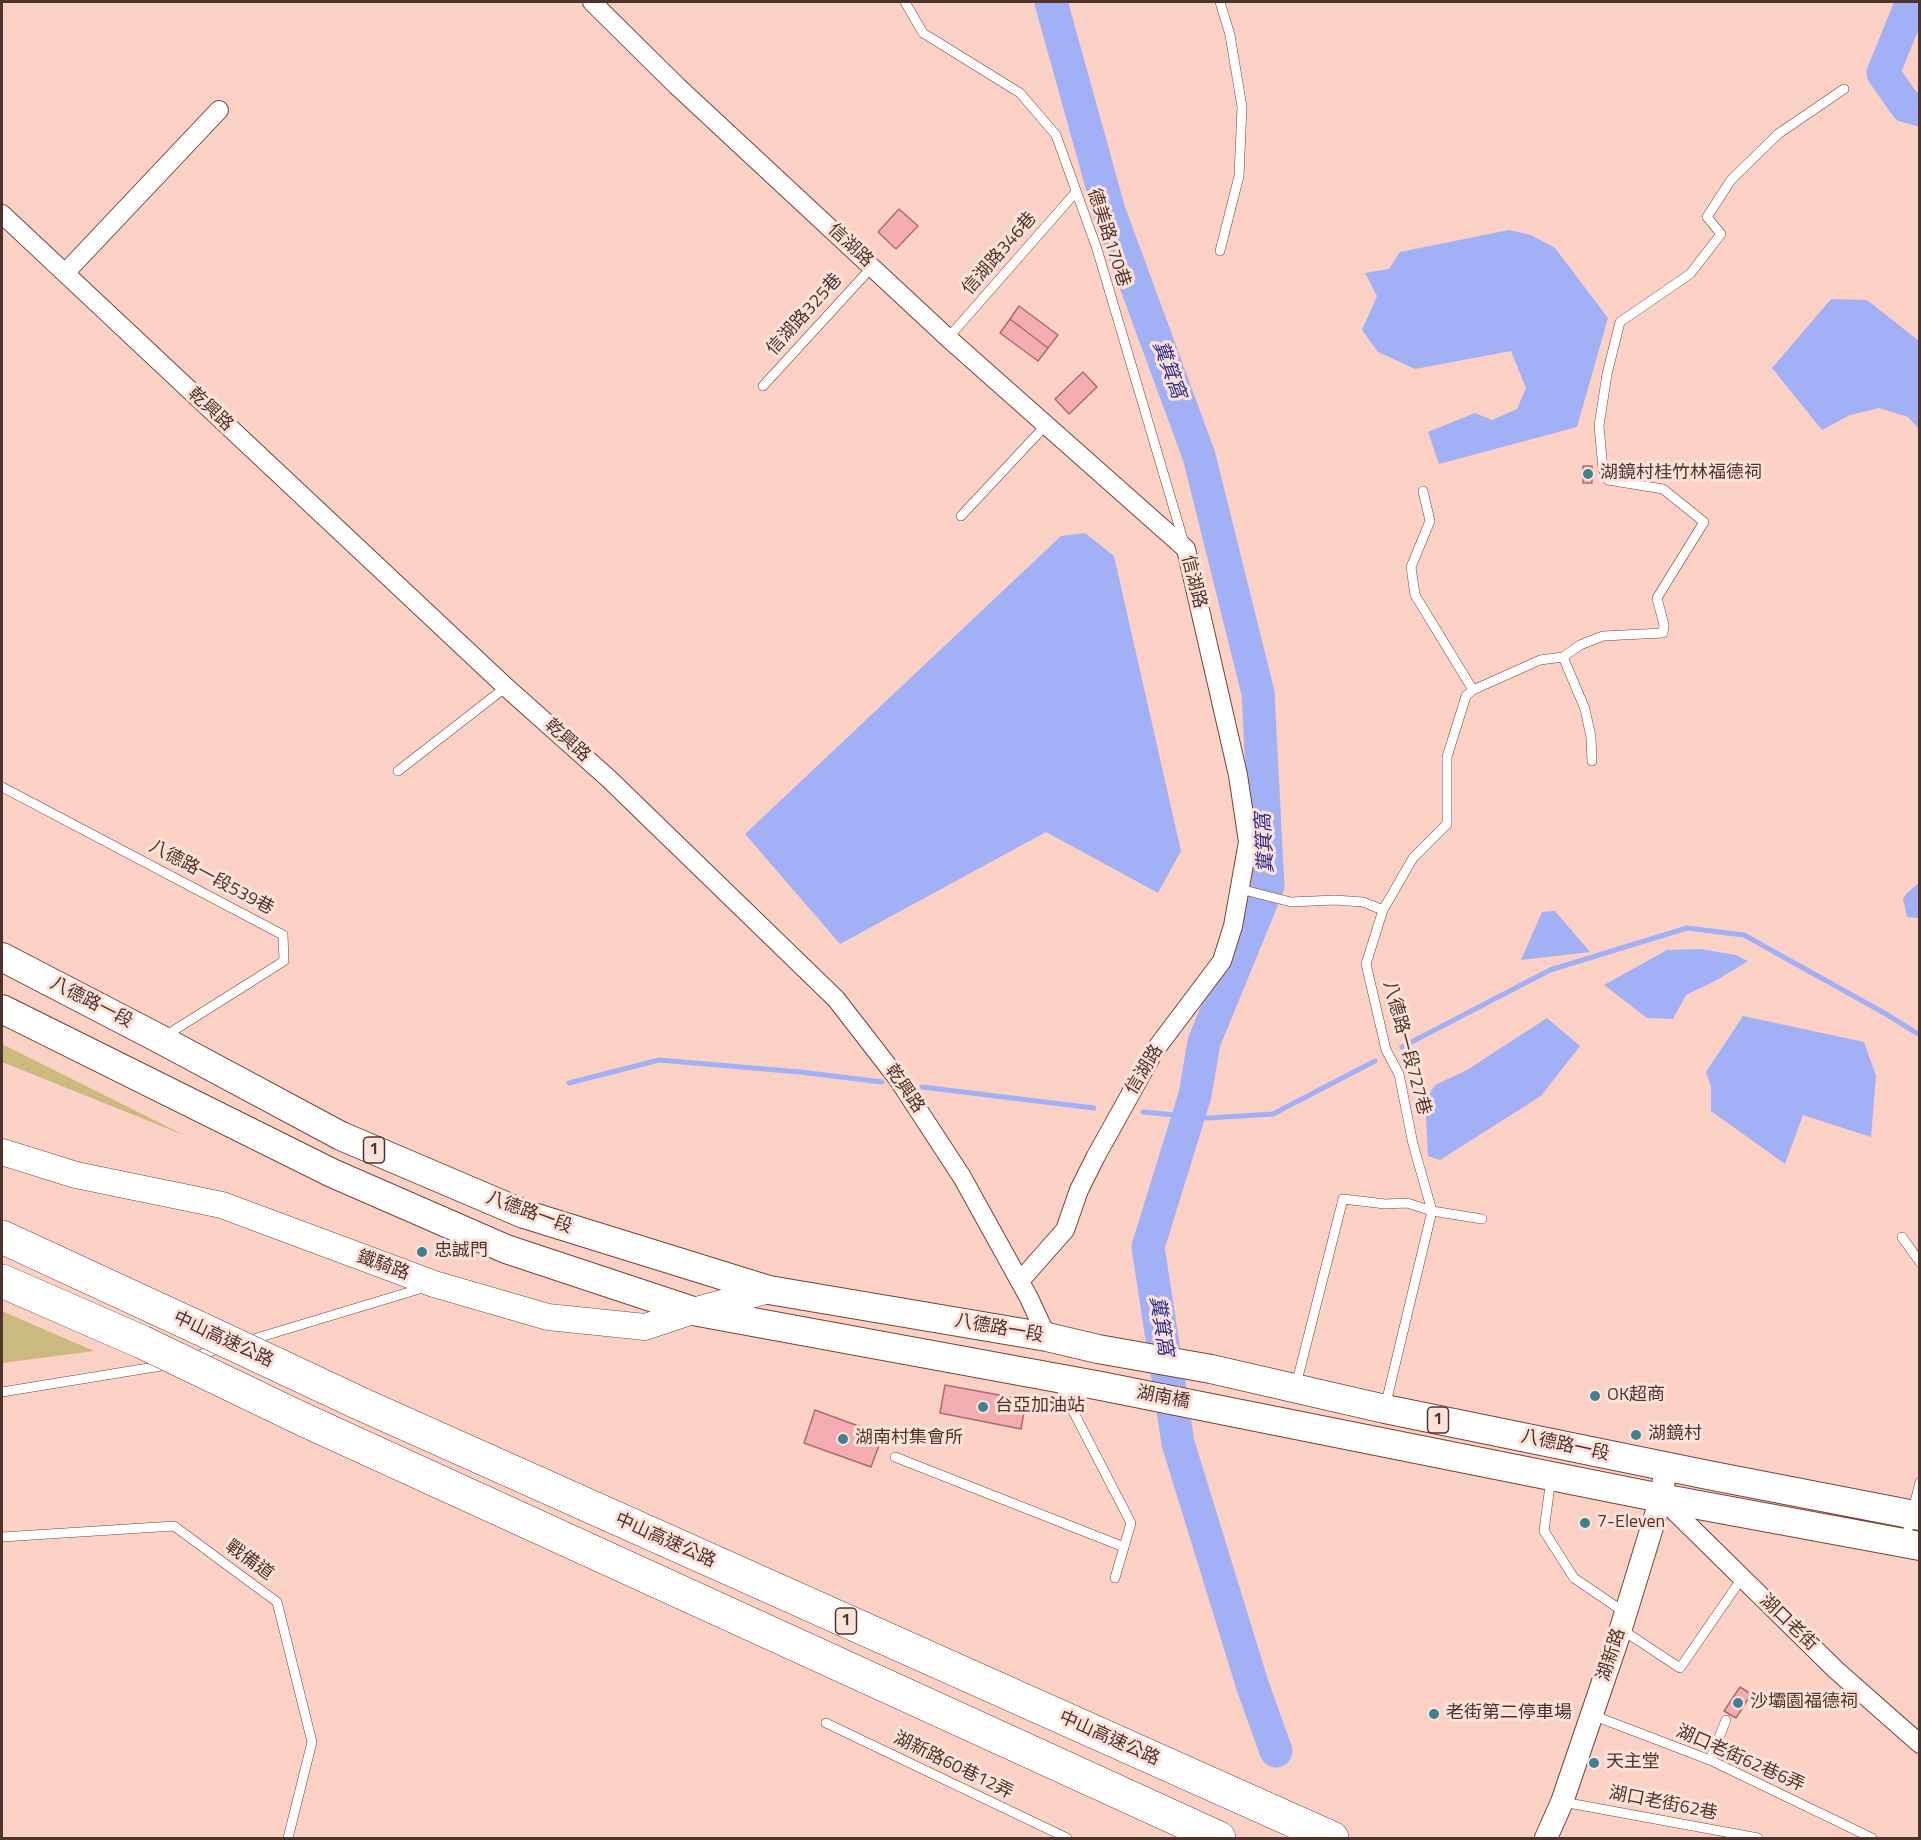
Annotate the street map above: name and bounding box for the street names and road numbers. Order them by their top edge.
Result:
street label: 德美路170巷 [1082,186,1134,290]
street label: 信湖路346巷 [958,208,1042,300]
street label: 信湖路 [823,220,877,272]
street label: 信湖路325巷 [763,270,847,360]
street label: 乾興路 [183,384,237,436]
street label: 信湖路 [1176,553,1210,611]
street label: 乾興路 [540,715,594,767]
street label: 八德路一段539巷 [145,836,277,920]
street label: 八德路一段 [46,973,136,1033]
street label: 八德路一段727巷 [1378,978,1434,1118]
street label: 信湖路 [1122,1041,1168,1099]
street label: 乾興路 [880,1061,928,1117]
road number: 1 [364,1137,385,1163]
street label: 八德路一段 [483,1187,575,1239]
street label: 鐵騎路 [354,1247,412,1285]
street label: 中山高速公路 [169,1307,277,1373]
street label: 八德路一段 [953,1311,1045,1347]
street label: 湖南橋 [1134,1382,1192,1414]
road number: 1 [1428,1407,1448,1433]
street label: 八德路一段 [1519,1426,1611,1466]
street label: 中山高速公路 [611,1509,719,1573]
street label: 戰備道 [221,1536,277,1586]
street label: 湖口老街 [1755,1590,1821,1656]
road number: 1 [836,1608,856,1634]
street label: 湖新路 [1593,1626,1631,1684]
street label: 中山高速公路 [1055,1707,1163,1771]
street label: 湖口老街62巷6弄 [1672,1721,1808,1797]
street label: 湖新路60巷12弄 [890,1728,1016,1804]
street label: 湖口老街62巷 [1607,1783,1719,1825]

